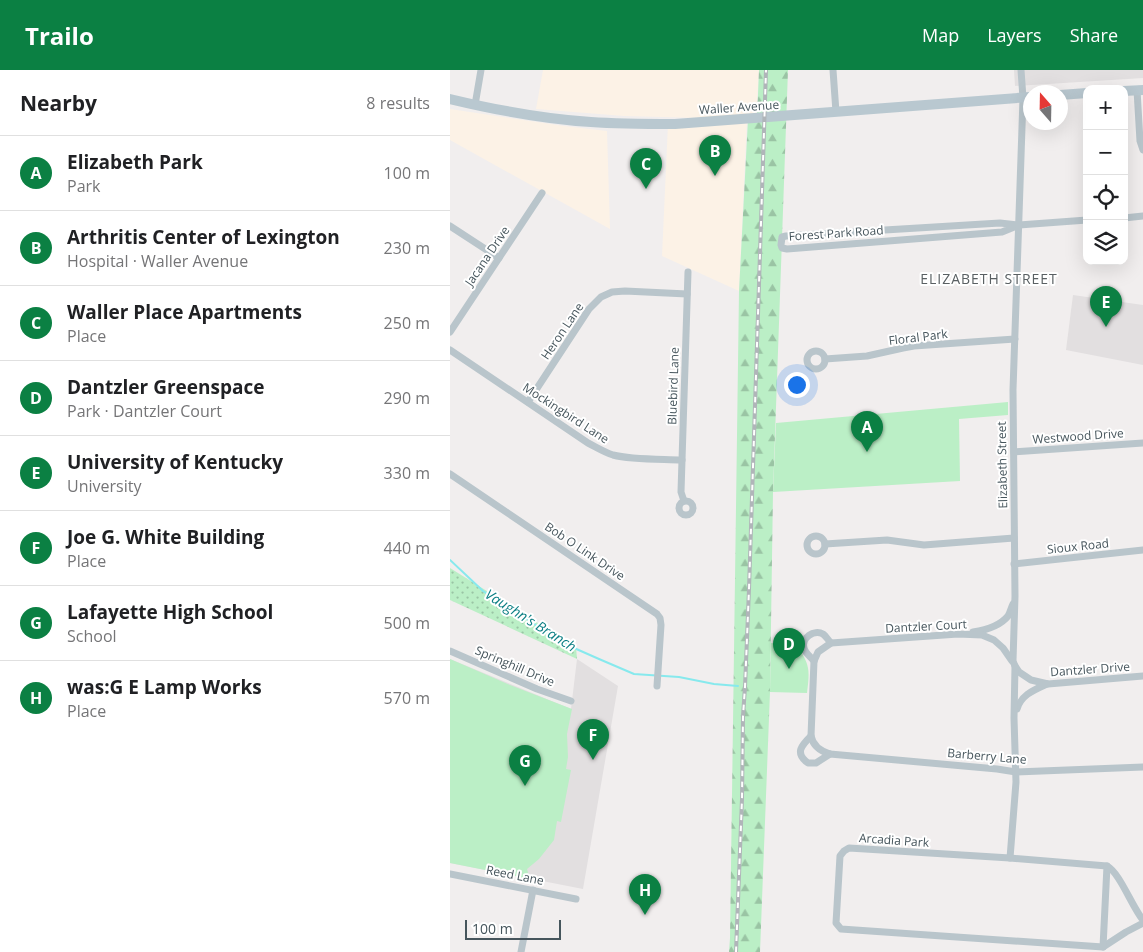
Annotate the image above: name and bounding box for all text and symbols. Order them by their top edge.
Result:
text: Trailo [25,19,94,52]
text: Map [922,23,959,47]
text: Layers [987,23,1042,47]
text: Share [1070,23,1118,47]
north arrow [1023,85,1068,130]
map controls [1083,85,1128,265]
button: + [1083,85,1128,130]
text: Nearby [20,89,97,117]
text: 8 results [366,92,430,114]
street label: Waller Avenue [698,96,780,118]
button: − [1083,130,1128,175]
pin: B [699,135,731,176]
pin: C [630,148,662,189]
text: Elizabeth Park [67,149,203,175]
text: A [30,162,42,184]
text: 100 m [384,162,430,184]
text: Park [67,175,100,197]
button: locate [1083,175,1128,220]
button: layers [1083,220,1128,265]
street label: Forest Park Road [788,221,884,245]
street label: Jacana Drive [460,223,513,290]
text: Arthritis Center of Lexington [67,224,340,250]
text: B [31,237,41,259]
text: 230 m [384,237,430,259]
text: Hospital · Waller Avenue [67,250,248,272]
district label: ELIZABETH STREET [920,269,1058,288]
pin: E [1090,286,1122,327]
text: Waller Place Apartments [67,299,302,325]
street label: Heron Lane [537,299,587,363]
text: C [31,312,41,334]
text: 250 m [384,312,430,334]
text: Place [67,325,106,347]
street label: Floral Park [888,325,949,349]
street label: Bluebird Lane [663,347,683,425]
your location [784,372,810,398]
text: Dantzler Greenspace [67,374,264,400]
street label: Mockingbird Lane [520,379,613,447]
text: D [30,387,42,409]
text: 290 m [384,387,430,409]
text: Park · Dantzler Court [67,400,222,422]
pin: A [851,411,883,452]
street label: Elizabeth Street [993,421,1011,509]
street label: Westwood Drive [1032,424,1124,448]
text: University of Kentucky [67,449,283,475]
text: E [32,462,40,484]
text: 330 m [384,462,430,484]
text: University [67,475,141,497]
street label: Bob O Link Drive [542,518,629,584]
text: Joe G. White Building [67,524,264,550]
street label: Sioux Road [1046,534,1110,558]
text: F [32,537,40,559]
text: 440 m [384,537,430,559]
text: Place [67,550,106,572]
water label: Vaughn's Branch [482,584,580,656]
text: Lafayette High School [67,599,273,625]
text: G [30,612,42,634]
text: 500 m [384,612,430,634]
street label: Dantzler Court [885,615,967,637]
text: School [67,625,117,647]
pin: D [773,628,805,669]
street label: Springhill Drive [473,642,558,690]
street label: Dantzler Drive [1050,658,1131,680]
text: was:G E Lamp Works [67,674,262,700]
text: H [30,687,42,709]
text: 570 m [384,687,430,709]
text: Place [67,700,106,722]
pin: F [577,719,609,760]
street label: Barberry Lane [947,744,1028,768]
pin: G [509,745,541,786]
street label: Arcadia Park [858,829,930,851]
street label: Reed Lane [485,861,546,889]
pin: H [629,874,661,915]
scale bar [465,917,561,940]
text: 100 m [472,919,513,938]

